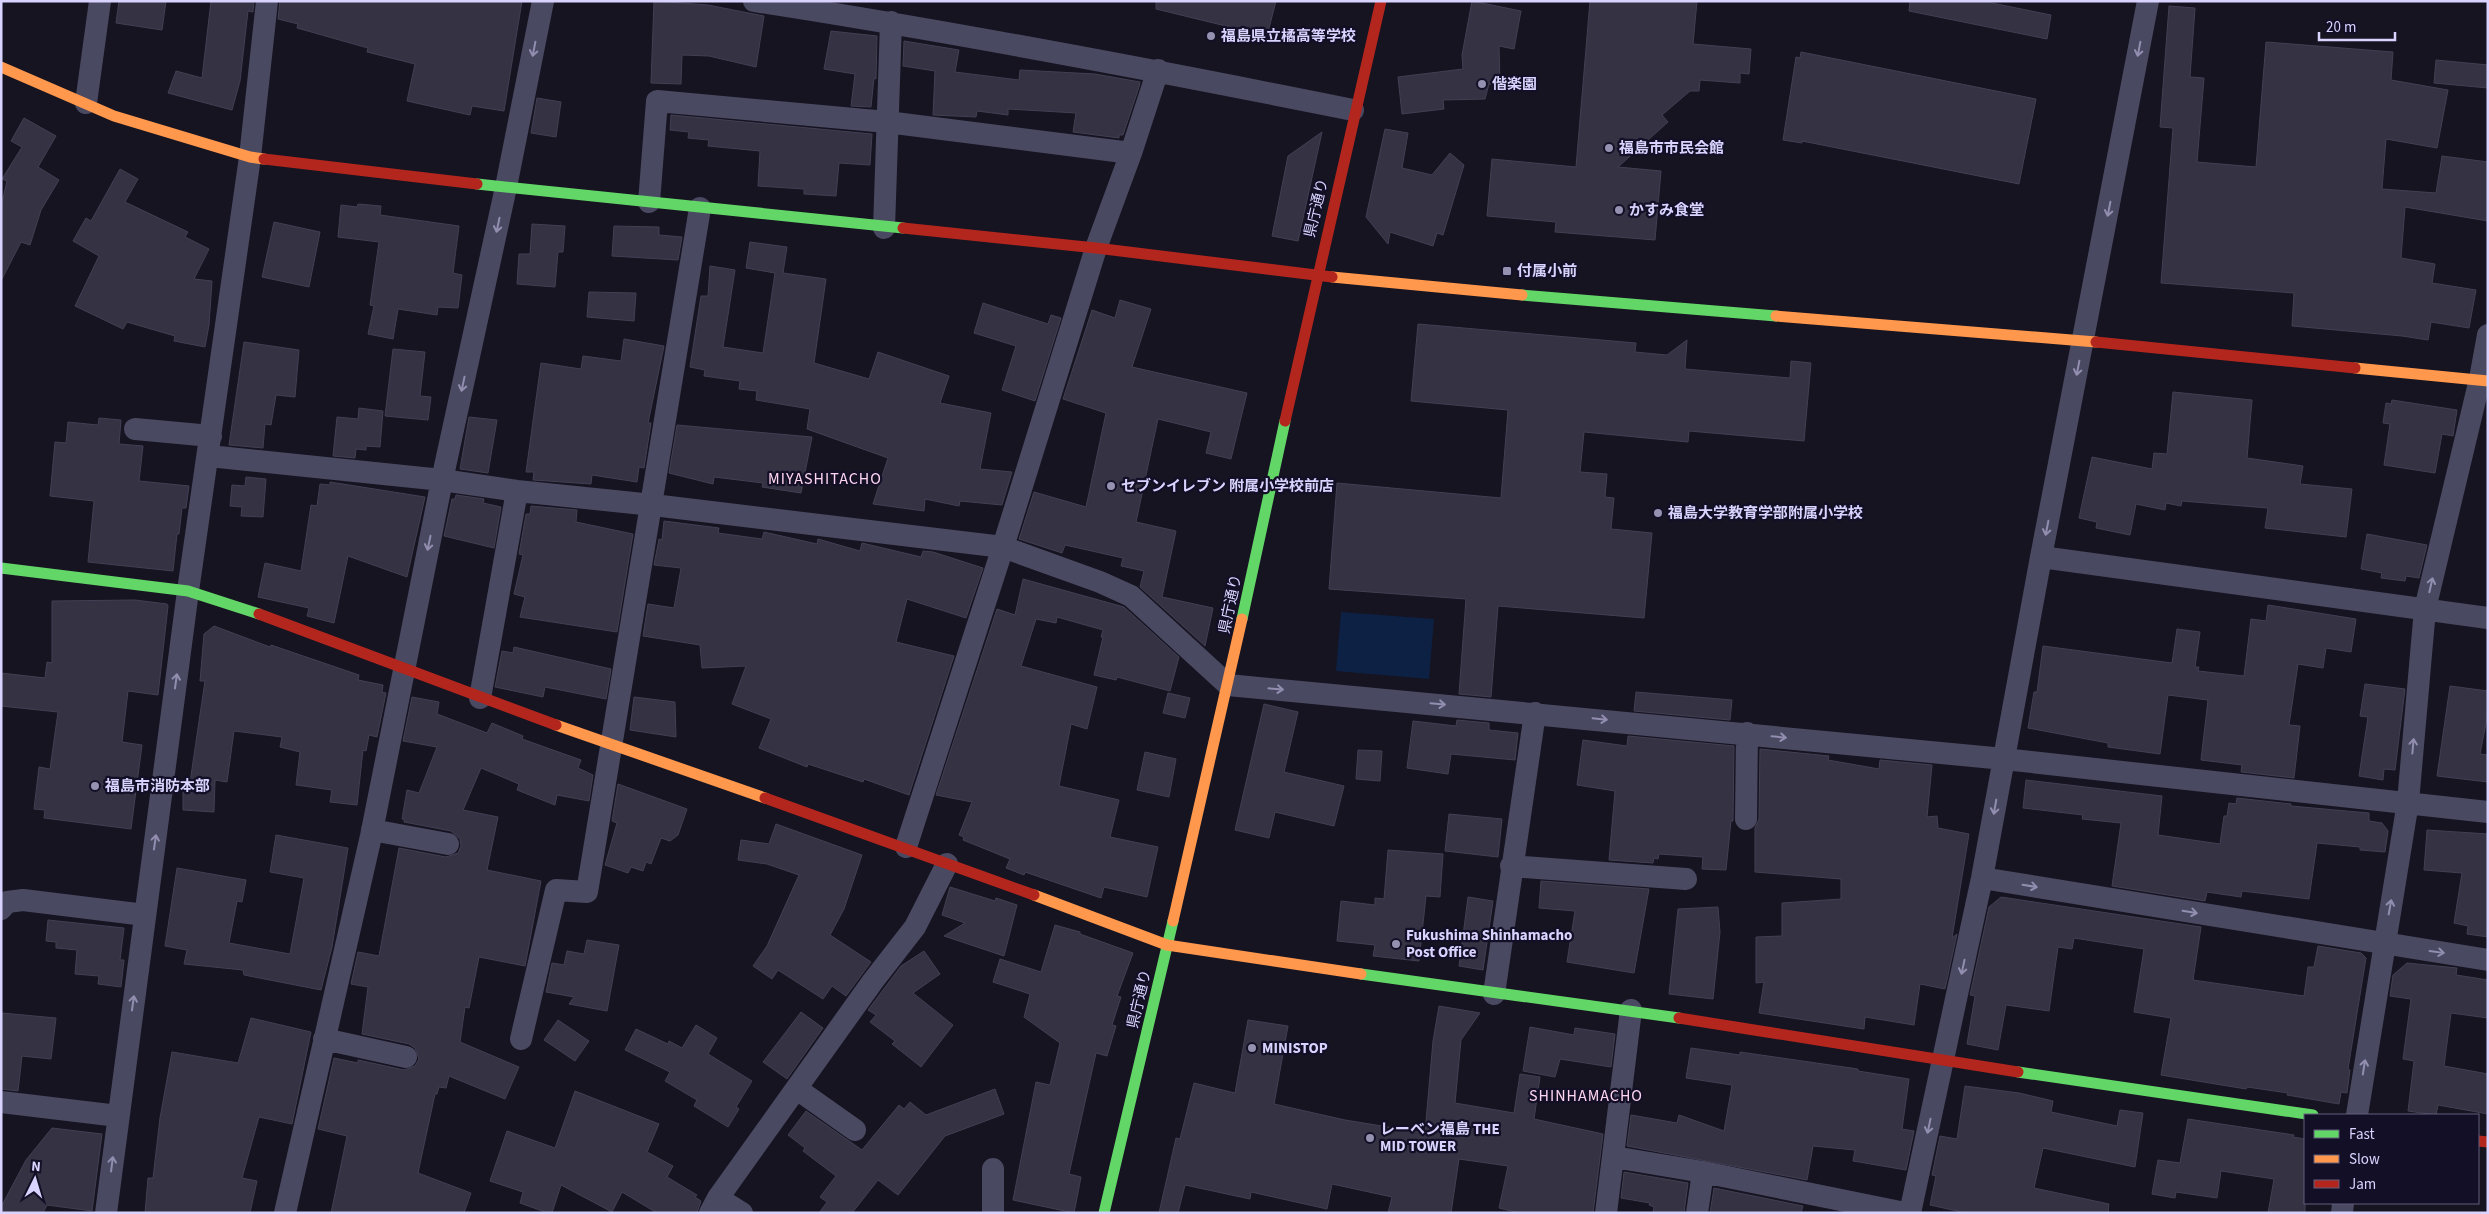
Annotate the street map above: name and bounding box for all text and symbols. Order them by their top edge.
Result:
scale bar [2319,10,2395,42]
text: 20 m [2326,17,2356,38]
place label: 福島県立橘高等学校 [1220,26,1356,47]
marker: 福島県立橘高等学校 [1205,30,1217,42]
one-way arrow [529,41,538,57]
one-way arrow [2134,41,2144,57]
place label: 偕楽園 [1492,74,1537,95]
marker: 偕楽園 [1476,78,1488,90]
place label: 福島市市民会館 [1618,138,1724,159]
marker: 福島市市民会館 [1603,142,1615,154]
street label: 県庁通り [1300,177,1333,240]
place label: かすみ食堂 [1629,200,1704,221]
one-way arrow [2103,200,2113,216]
marker: かすみ食堂 [1613,204,1625,216]
one-way arrow [493,217,502,233]
place label: 付属小前 [1517,261,1577,282]
marker: 付属小前 [1501,265,1513,277]
one-way arrow [2073,360,2083,376]
one-way arrow [458,376,467,392]
district label: MIYASHITACHO [768,468,882,490]
place label: セブンイレブン 附属小学校前店 [1121,476,1334,497]
marker: セブンイレブン 附属小学校前店 [1105,480,1117,492]
place label: 福島大学教育学部附属小学校 [1667,503,1863,524]
marker: 福島大学教育学部附属小学校 [1652,507,1664,519]
one-way arrow [2041,519,2051,535]
one-way arrow [424,535,433,551]
street label: 県庁通り [1214,573,1247,636]
one-way arrow [2427,577,2436,593]
one-way arrow [171,674,181,690]
one-way arrow [1268,685,1284,694]
one-way arrow [1430,699,1446,709]
one-way arrow [1592,714,1608,724]
one-way arrow [1771,732,1787,742]
one-way arrow [2408,738,2418,754]
place label: 福島市消防本部 [104,776,210,797]
marker: 福島市消防本部 [89,780,101,792]
one-way arrow [1990,799,1999,815]
one-way arrow [150,835,160,851]
one-way arrow [2022,881,2038,891]
one-way arrow [2386,899,2396,915]
one-way arrow [2182,908,2198,918]
place label: Fukushima Shinhamacho Post Office [1406,925,1572,963]
marker: Fukushima Shinhamacho Post Office [1390,938,1402,950]
one-way arrow [2429,947,2445,957]
one-way arrow [1958,958,1968,974]
street label: 県庁通り [1123,968,1156,1031]
one-way arrow [129,996,139,1012]
place label: MINISTOP [1262,1038,1328,1059]
marker: MINISTOP [1246,1042,1258,1054]
one-way arrow [2360,1059,2370,1075]
district label: SHINHAMACHO [1529,1085,1643,1107]
legend [2304,1114,2479,1204]
one-way arrow [1924,1117,1934,1133]
place label: レーベン福島 THE MID TOWER [1380,1119,1500,1157]
text: Fast [2349,1124,2375,1145]
marker: レーベン福島 THE MID TOWER [1364,1132,1376,1144]
text: Slow [2349,1149,2380,1170]
north arrow [10,1154,60,1204]
text: N [31,1157,42,1177]
one-way arrow [107,1157,117,1173]
text: Jam [2349,1174,2376,1195]

